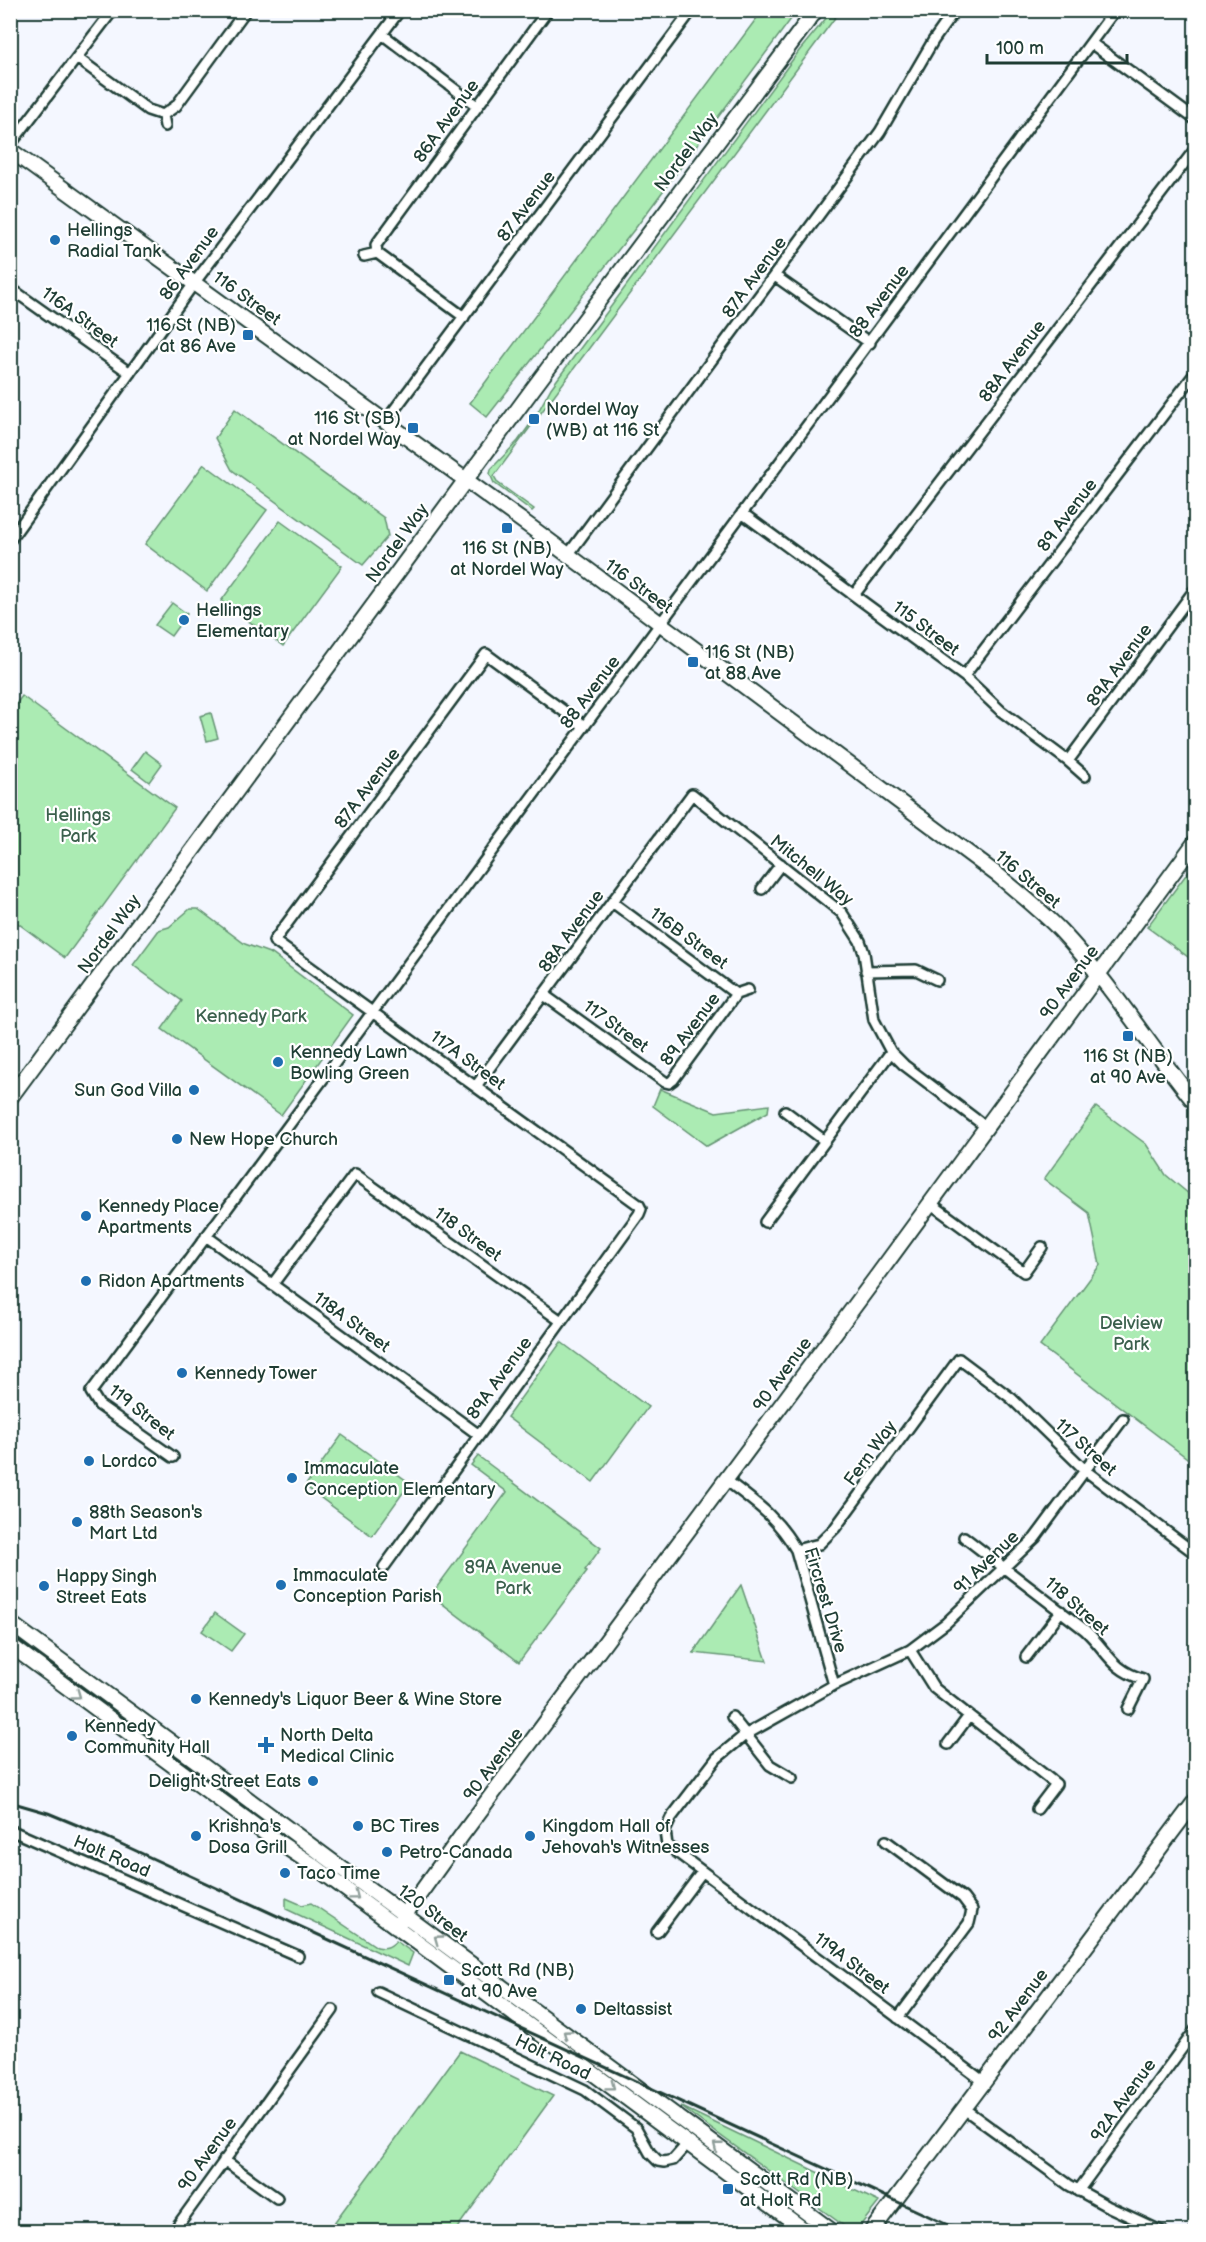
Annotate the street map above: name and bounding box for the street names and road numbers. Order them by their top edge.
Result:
street label: 86A Avenue [409,75,484,167]
street label: Nordel Way [650,108,723,196]
street label: 87 Avenue [493,166,560,246]
street label: 86 Avenue [155,222,224,305]
street label: 87A Avenue [718,232,791,322]
street label: 88 Avenue [845,260,914,342]
street label: 116 Street [209,267,285,330]
street label: 116A Street [37,283,123,353]
street label: 88A Avenue [975,316,1050,406]
street label: 89 Avenue [1033,474,1102,556]
street label: Nordel Way [362,499,434,587]
street label: 116 Street [601,555,677,618]
street label: 115 Street [888,596,964,661]
street label: 89A Avenue [1082,620,1157,711]
street label: 88 Avenue [556,651,625,733]
street label: 87A Avenue [330,744,405,833]
street label: Mitchell Way [766,831,858,911]
street label: 116 Street [991,846,1065,913]
street label: 88A Avenue [534,886,609,977]
street label: Nordel Way [74,890,146,978]
street label: 116B Street [646,903,732,974]
street label: 90 Avenue [1036,941,1103,1023]
street label: 89 Avenue [656,988,725,1070]
street label: 117 Street [579,996,653,1057]
street label: 117A Street [426,1026,510,1095]
street label: 118 Street [430,1203,506,1266]
street label: 118A Street [309,1288,394,1357]
street label: 89A Avenue [462,1333,537,1424]
street label: 90 Avenue [749,1333,816,1415]
street label: 119 Street [104,1380,179,1445]
street label: 117 Street [1051,1414,1121,1481]
street label: Fern Way [840,1416,902,1490]
street label: 91 Avenue [949,1526,1024,1599]
street label: Fircrest Drive [800,1545,852,1656]
street label: 118 Street [1040,1573,1113,1640]
street label: 90 Avenue [459,1723,528,1805]
street label: Holt Road [70,1831,153,1882]
street label: 120 Street [394,1880,472,1947]
street label: 119A Street [810,1928,894,1999]
street label: 92 Avenue [984,1964,1053,2046]
street label: Holt Road [512,2030,594,2085]
street label: 92A Avenue [1086,2055,1161,2146]
street label: 90 Avenue [174,2113,241,2195]

